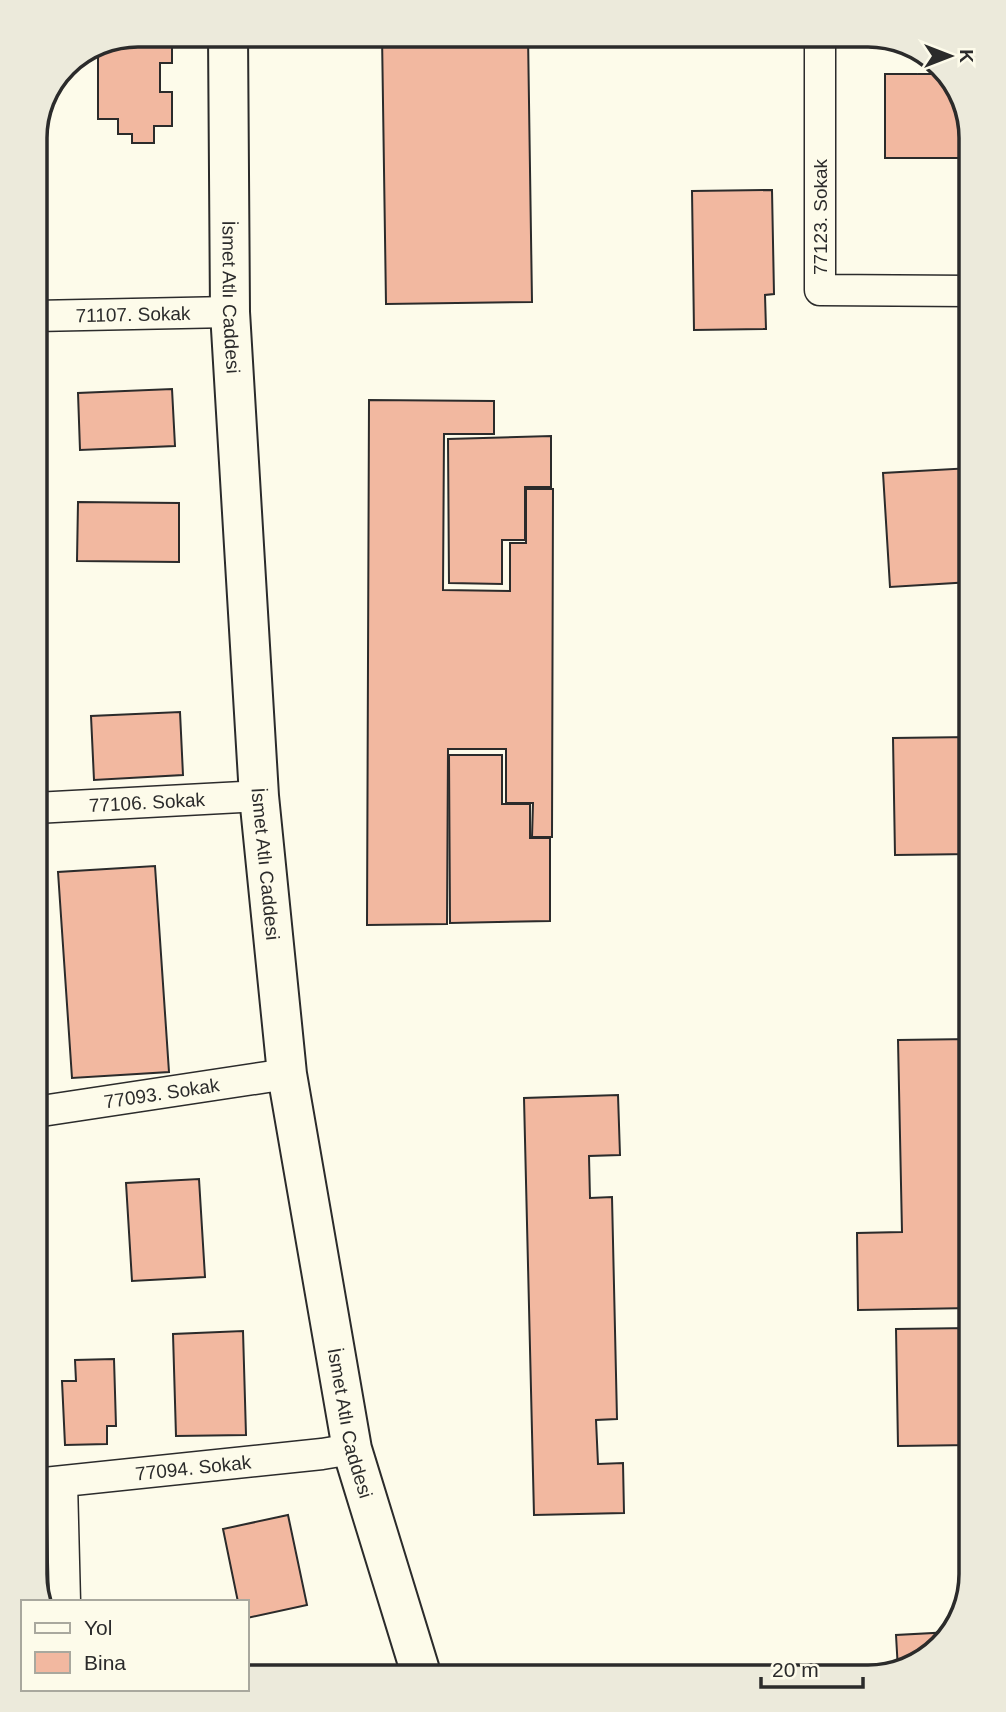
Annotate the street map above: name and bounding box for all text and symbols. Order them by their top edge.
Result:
north arrow [915,21,985,91]
text: K [956,49,977,63]
street label: 77123. Sokak [810,158,831,275]
street label: İsmet Atlı Caddesi [219,220,244,374]
street label: 71107. Sokak [75,302,191,326]
street label: İsmet Atlı Caddesi [248,787,284,941]
street label: 77106. Sokak [88,788,206,816]
street label: 77093. Sokak [103,1074,221,1112]
street label: İsmet Atlı Caddesi [324,1346,377,1501]
street label: 77094. Sokak [134,1451,253,1484]
legend [21,1600,248,1691]
text: Yol [84,1616,112,1639]
scale bar [761,1646,862,1690]
text: Bina [84,1651,126,1674]
text: 20 m [772,1658,819,1681]

